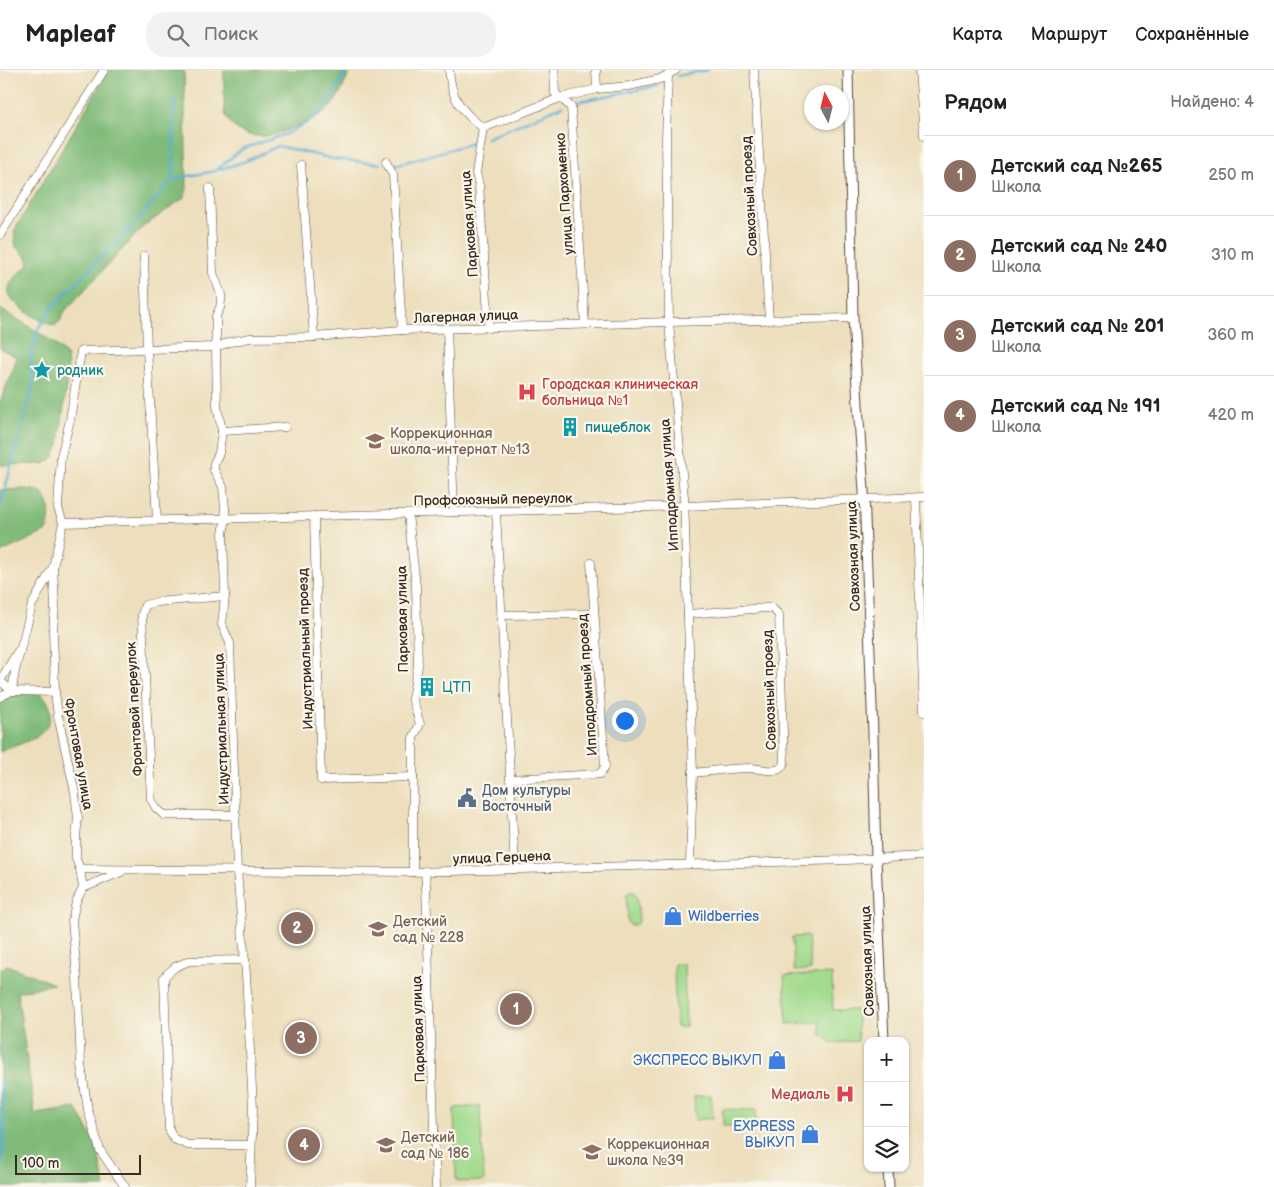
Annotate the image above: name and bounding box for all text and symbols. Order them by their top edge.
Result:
search box [146,12,496,57]
text: Mapleaf [25,20,116,49]
icon: search [164,21,192,49]
text: Поиск [204,23,258,46]
text: Карта [952,24,1003,45]
text: Маршрут [1031,24,1107,45]
text: Сохранённые [1135,24,1249,45]
north arrow [804,85,849,130]
text: Рядом [944,90,1007,115]
text: Найдено: 4 [1170,93,1254,112]
street label: улица Пархоменко [552,133,577,255]
street label: Совхозный проезд [738,135,761,257]
text: Детский сад №265 [991,155,1162,178]
text: 1 [957,166,963,185]
text: 250 m [1208,166,1254,185]
street label: Парковая улица [457,169,482,278]
text: Школа [991,178,1041,197]
text: Детский сад № 240 [991,235,1167,258]
text: 2 [955,246,965,265]
text: 310 m [1211,246,1254,265]
text: Школа [991,258,1041,277]
street label: Лагерная улица [412,306,519,327]
text: Детский сад № 201 [991,315,1165,338]
text: 3 [955,326,965,345]
text: 360 m [1207,326,1254,345]
text: Школа [991,338,1041,357]
place icon: родник [31,359,53,381]
place label: родник [57,362,104,379]
place label: Городская клиническая больница №1 [542,376,699,409]
hospital icon: Городская клиническая больница №1 [516,381,538,403]
text: Детский сад № 191 [991,395,1161,418]
text: 4 [955,406,965,425]
text: 420 m [1208,406,1254,425]
building icon: пищеблок [559,416,581,438]
street label: Ипподромная улица [656,417,683,552]
text: Школа [991,418,1041,437]
place label: пищеблок [585,419,651,436]
place label: Коррекционная школа-интернат №13 [390,425,530,458]
school or university icon: Коррекционная школа-интернат №13 [364,430,386,452]
street label: Профсоюзный переулок [413,490,573,509]
street label: Совхозная улица [843,500,864,612]
street label: Парковая улица [393,565,412,673]
street label: Индустриальный проезд [294,567,317,730]
street label: Ипподромный проезд [574,613,601,757]
street label: Совхозный проезд [759,629,780,750]
street label: Фронтовой переулок [122,641,147,777]
street label: Индустриальная улица [210,652,233,805]
building icon: ЦТП [416,676,438,698]
place label: ЦТП [442,679,471,696]
street label: Фронтовая улица [60,697,97,812]
your location [612,708,638,734]
place label: Дом культуры Восточный [482,782,571,815]
public building icon: Дом культуры Восточный [456,787,478,809]
street label: улица Герцена [453,847,552,868]
shop icon: Wildberries [662,905,684,927]
street label: Совхозная улица [857,905,878,1017]
place label: Wildberries [688,908,759,925]
pin: 2 [281,909,313,947]
place label: Детский сад № 228 [393,913,464,946]
school or university icon: Детский сад № 228 [367,918,389,940]
street label: Парковая улица [408,974,429,1083]
pin: 1 [500,990,532,1028]
pin: 3 [285,1019,317,1057]
map controls [864,1037,909,1172]
button: + [864,1037,909,1082]
shop icon: ЭКСПРЕСС ВЫКУП [766,1049,788,1071]
place label: ЭКСПРЕСС ВЫКУП [633,1052,762,1069]
button: − [864,1082,909,1127]
hospital icon: Медиаль [834,1083,856,1105]
place label: Медиаль [771,1086,830,1103]
place label: EXPRESS ВЫКУП [733,1118,795,1151]
shop icon: EXPRESS ВЫКУП [799,1123,821,1145]
pin: 4 [288,1126,320,1164]
button: layers [864,1127,909,1172]
place label: Детский сад № 186 [401,1129,470,1162]
school or university icon: Детский сад № 186 [375,1134,397,1156]
place label: Коррекционная школа №39 [607,1136,710,1169]
school or university icon: Коррекционная школа №39 [581,1141,603,1163]
scale bar [15,1152,141,1175]
text: 100 m [22,1155,59,1172]

